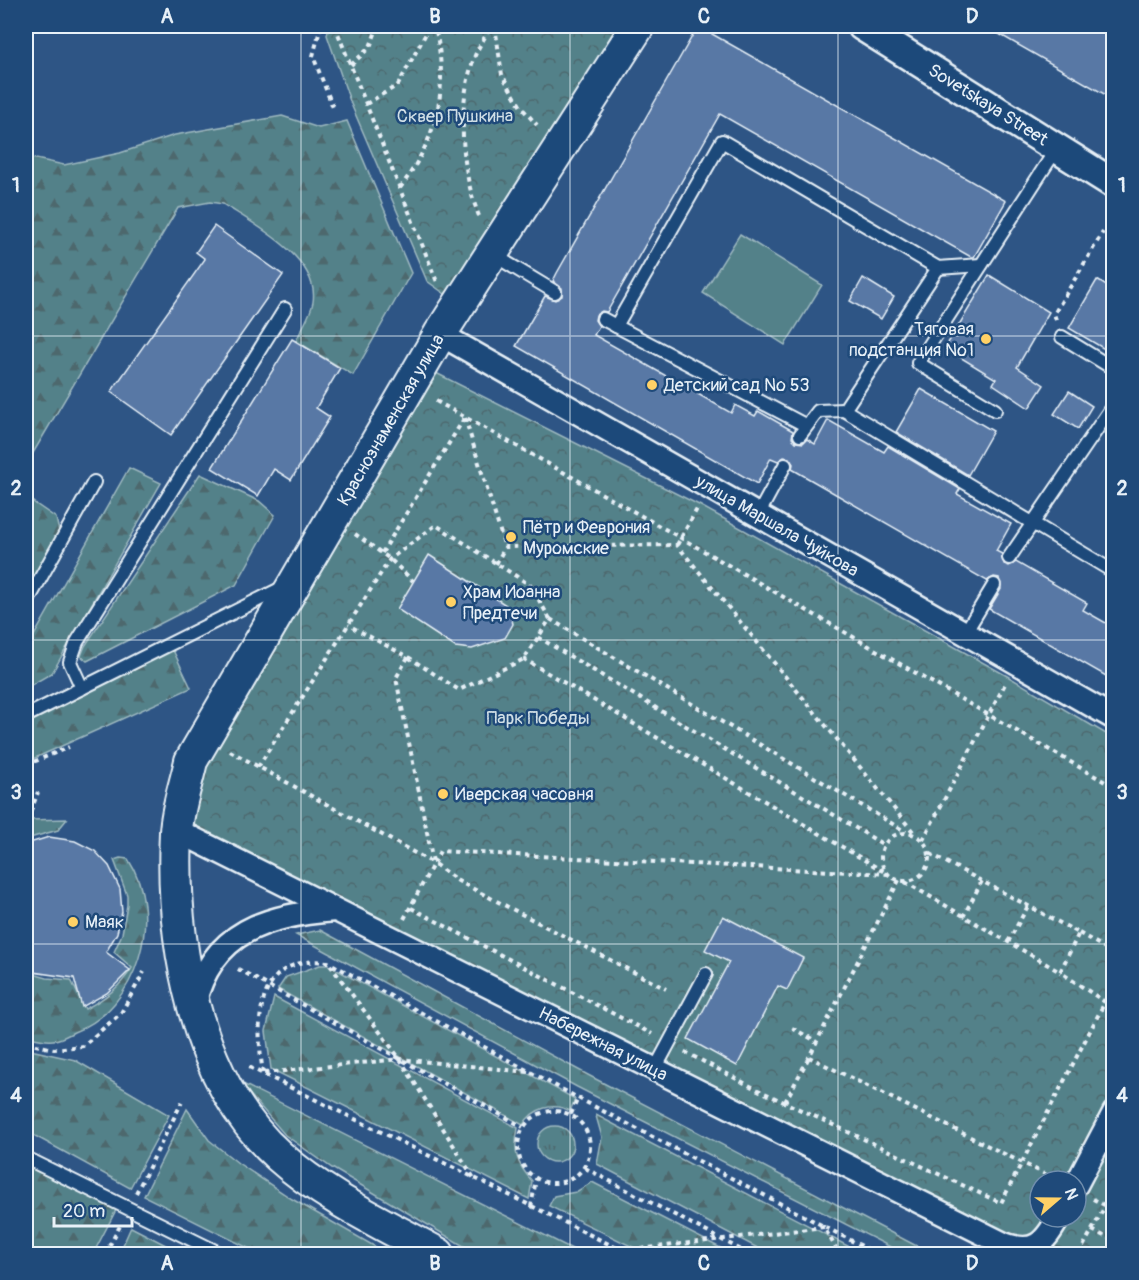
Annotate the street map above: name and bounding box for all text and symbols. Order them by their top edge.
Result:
text: A [161,4,174,29]
text: B [429,4,441,29]
text: C [698,4,710,29]
text: D [966,4,979,29]
street label: Sovetskaya Street [924,59,1053,151]
park label: Сквер Пушкина [397,105,513,128]
text: 1 [12,173,20,198]
text: 1 [1118,173,1126,198]
place label: Тяговая подстанция №1 [849,318,974,362]
street label: Краснознаменская улица [332,330,450,510]
marker: Тяговая подстанция №1 [979,332,993,346]
place label: Детский сад № 53 [663,374,809,397]
marker: Детский сад № 53 [645,378,659,392]
street label: улица Маршала Чуйкова [690,469,863,582]
text: 2 [10,476,22,501]
text: 2 [1116,476,1128,501]
place label: Пётр и Феврония Муромские [523,516,650,560]
marker: Пётр и Феврония Муромские [504,530,518,544]
place label: Храм Иоанна Предтечи [463,581,560,625]
marker: Храм Иоанна Предтечи [444,595,458,609]
park label: Парк Победы [487,707,589,730]
text: 3 [10,780,22,805]
text: 3 [1116,780,1128,805]
place label: Иверская часовня [455,783,594,806]
marker: Иверская часовня [436,787,450,801]
place label: Маяк [85,911,124,934]
marker: Маяк [66,915,80,929]
street label: Набережная улица [535,1002,671,1086]
text: 4 [10,1083,22,1108]
text: 4 [1116,1083,1128,1108]
north arrow [1028,1169,1088,1229]
text: N [1060,1186,1082,1203]
scale bar [54,1190,132,1228]
text: 20 m [63,1200,105,1223]
text: A [161,1251,174,1276]
text: B [429,1251,441,1276]
text: C [698,1251,710,1276]
text: D [966,1251,979,1276]

